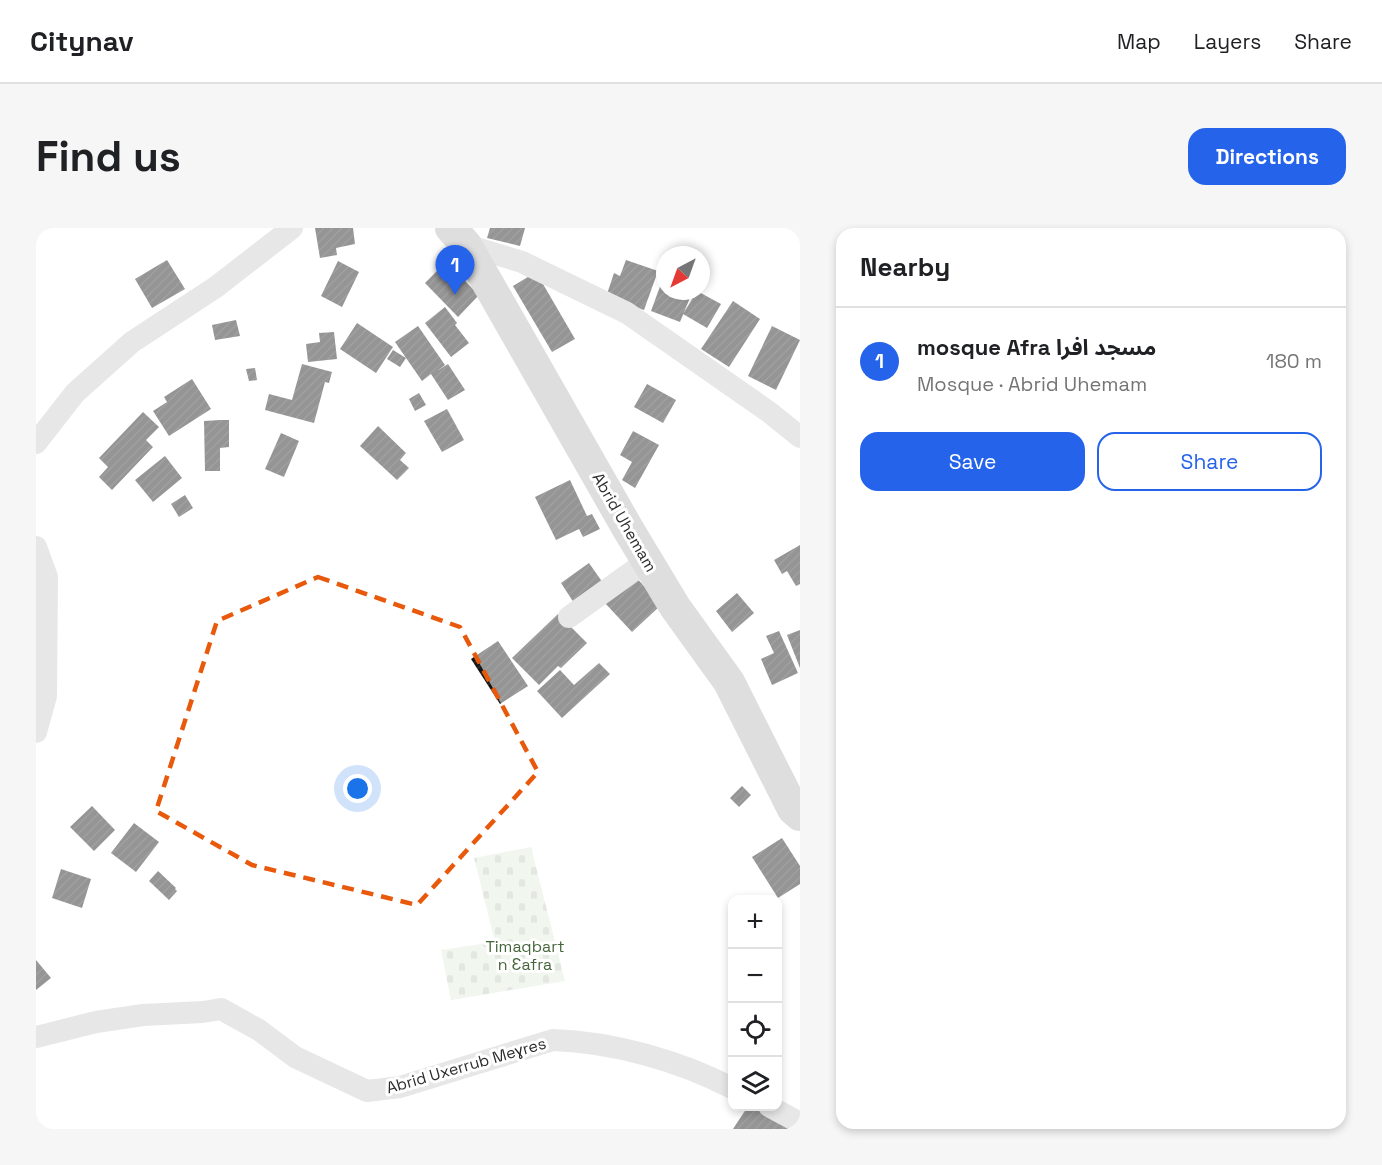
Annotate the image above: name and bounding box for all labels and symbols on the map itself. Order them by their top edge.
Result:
pin: 1 [436,245,474,295]
north arrow [656,246,710,300]
street label: Abrid Uhemam [588,469,662,576]
your location [343,774,372,803]
park label: Timaqbart n Ɛafra [485,936,565,975]
street label: Abrid Uxerrub Meɣres [384,1033,548,1098]

